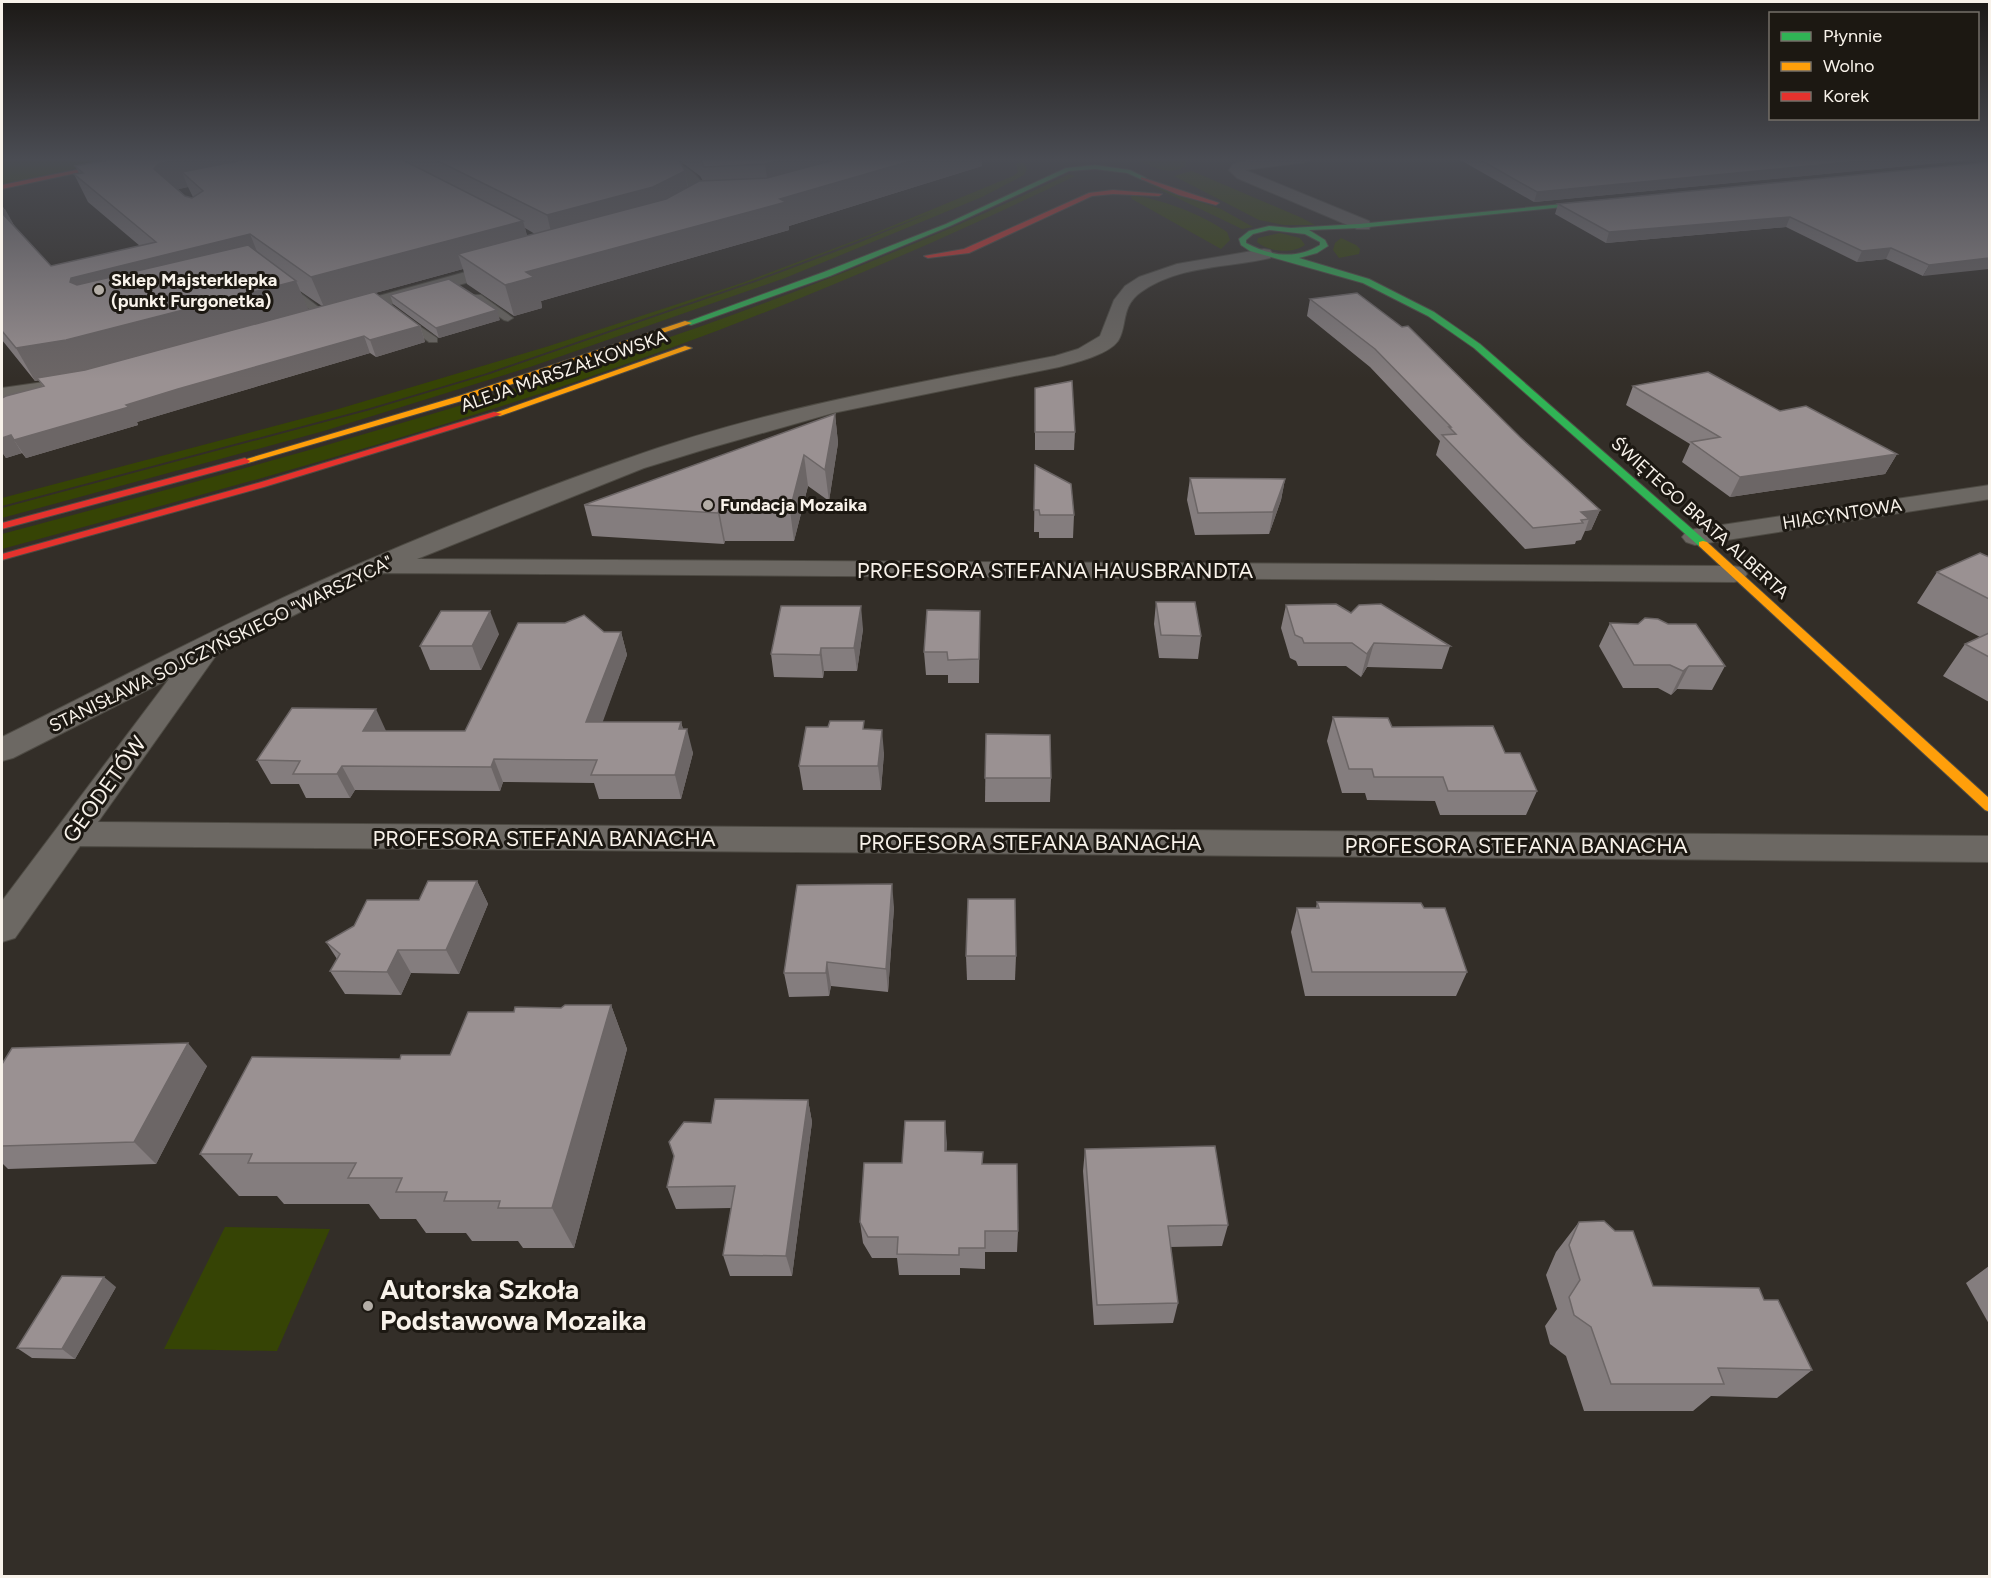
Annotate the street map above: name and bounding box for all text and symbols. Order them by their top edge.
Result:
legend [1769,12,1979,120]
text: Płynnie [1823,25,1882,47]
text: Wolno [1823,55,1874,77]
text: Korek [1823,85,1869,107]
place label: Sklep Majsterklepka (punkt Furgonetka) [111,269,277,312]
marker: Sklep Majsterklepka (punkt Furgonetka) [92,283,106,297]
street label: ALEJA MARSZAŁKOWSKA [458,325,670,417]
street label: ŚWIĘTEGO BRATA ALBERTA [1607,432,1793,604]
place label: Fundacja Mozaika [720,494,867,516]
street label: HIACYNTOWA [1781,494,1903,534]
marker: Fundacja Mozaika [701,498,715,512]
street label: STANISŁAWA SOJCZYŃSKIEGO "WARSZYCA" [46,551,396,737]
street label: PROFESORA STEFANA HAUSBRANDTA [857,557,1253,584]
street label: GEODETÓW [57,731,152,848]
street label: PROFESORA STEFANA BANACHA [372,825,716,852]
street label: PROFESORA STEFANA BANACHA [858,829,1202,856]
street label: PROFESORA STEFANA BANACHA [1344,832,1688,859]
place label: Autorska Szkoła Podstawowa Mozaika [380,1273,647,1337]
marker: Autorska Szkoła Podstawowa Mozaika [361,1299,375,1313]

